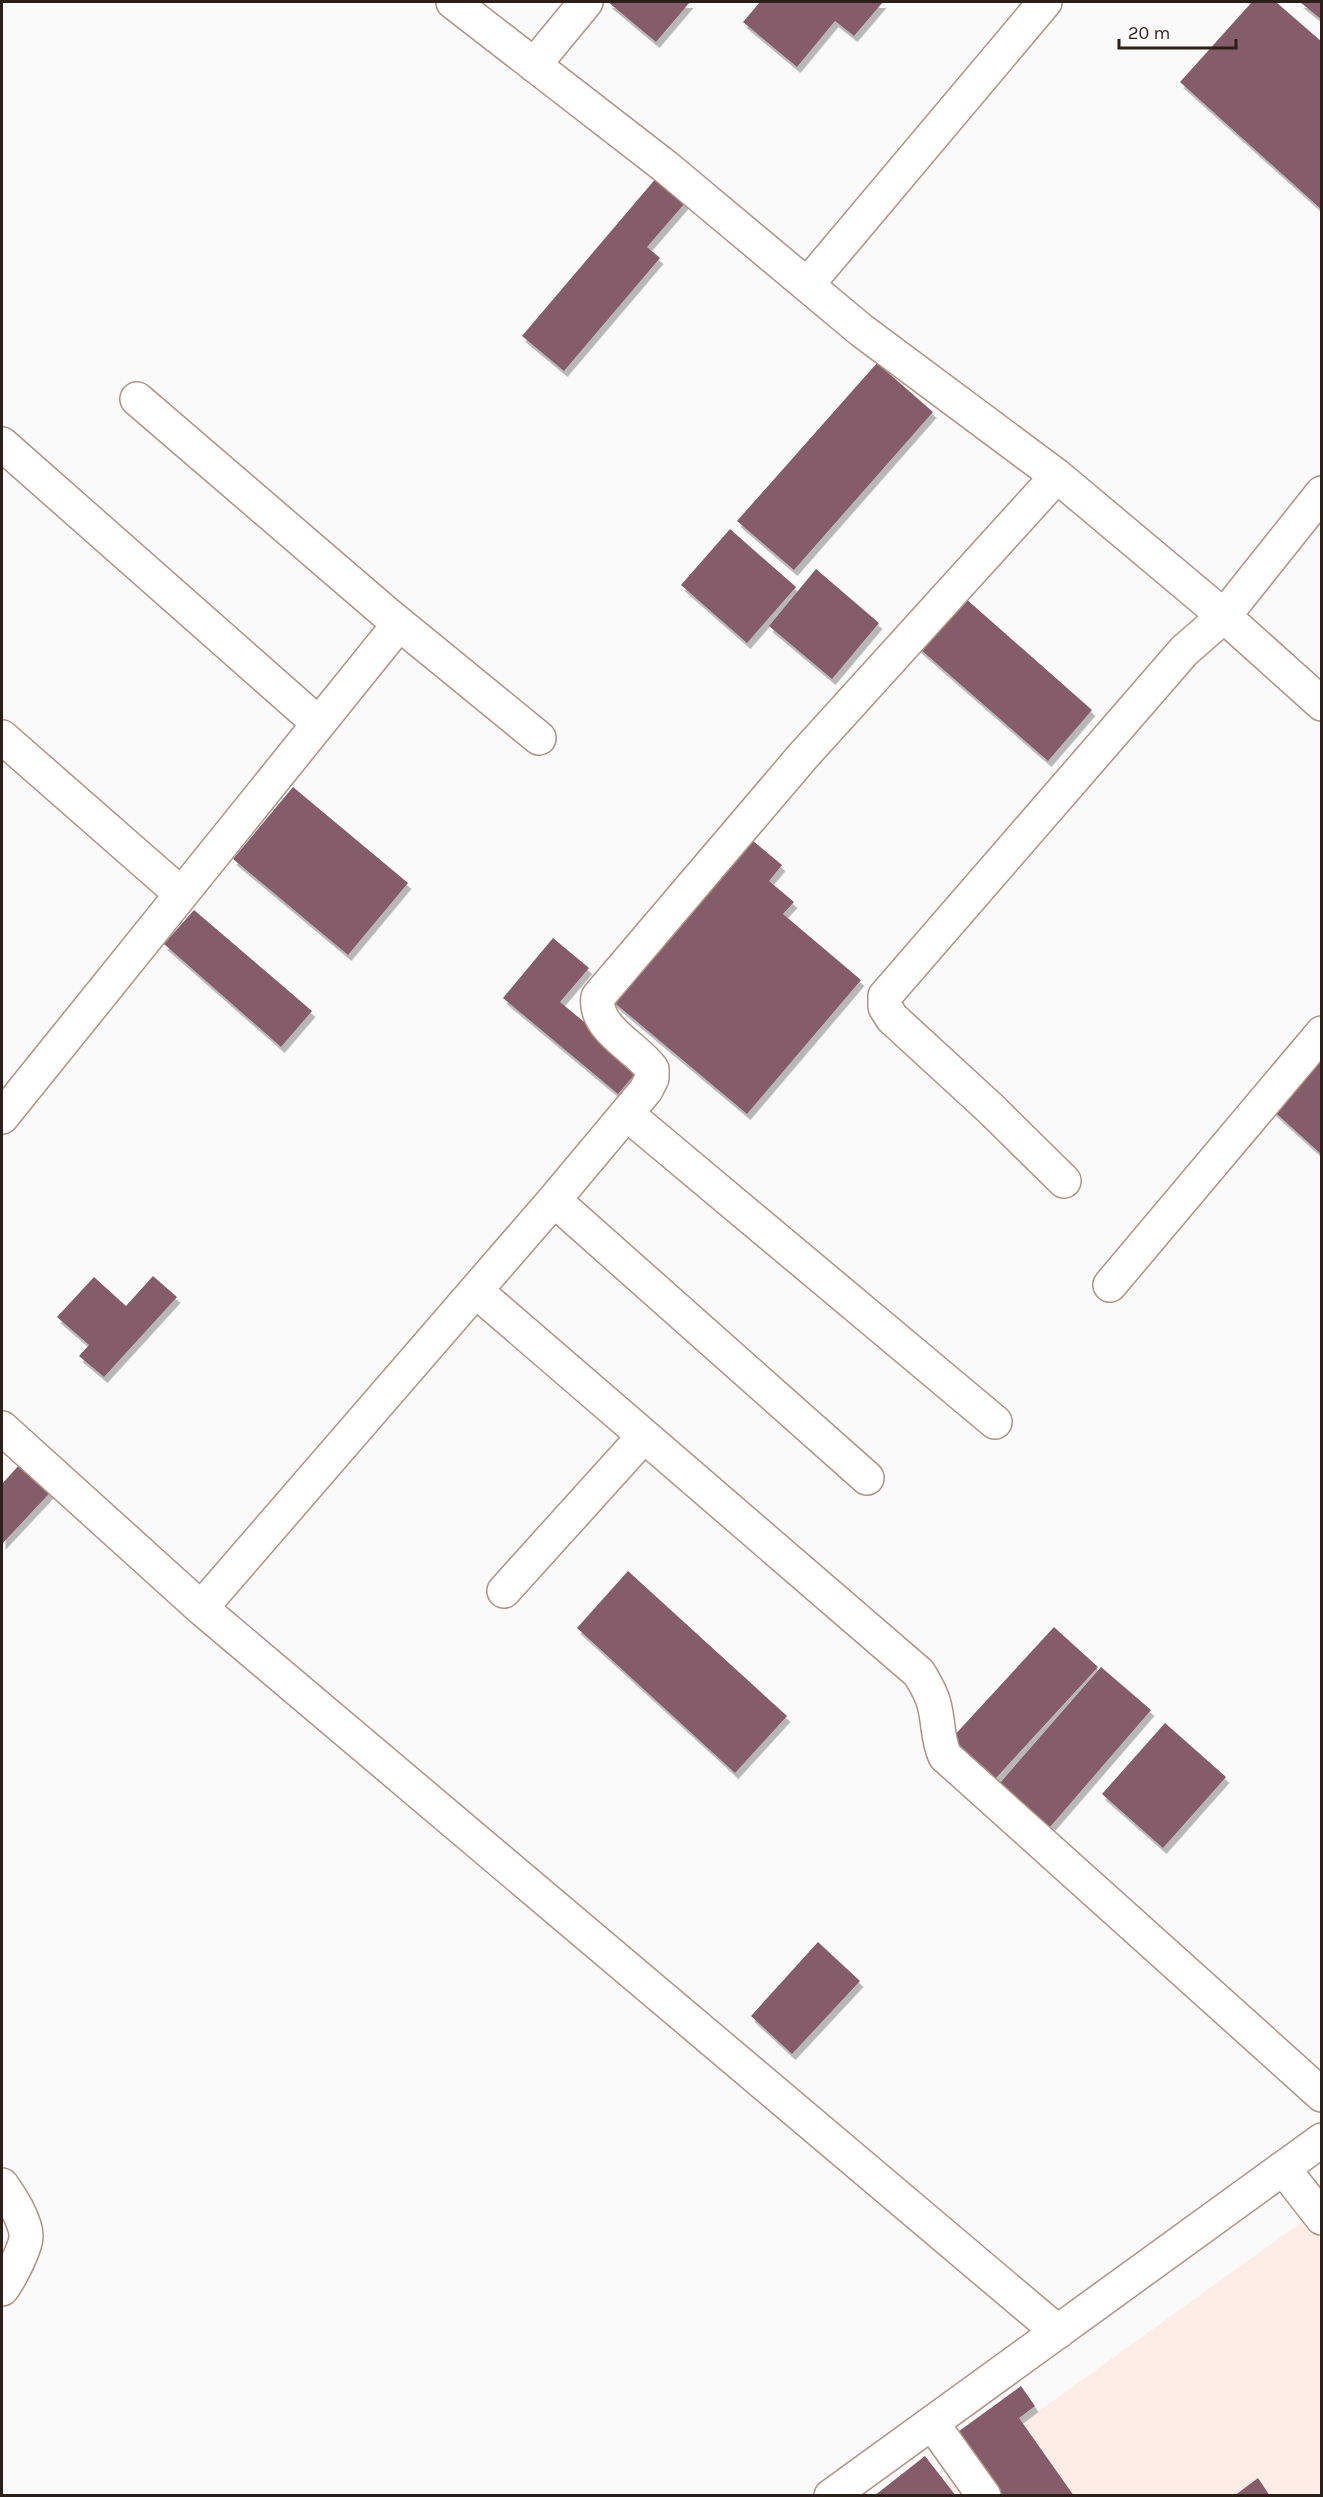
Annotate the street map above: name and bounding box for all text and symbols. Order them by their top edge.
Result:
scale bar [1119,12,1236,50]
text: 20 m [1128,22,1170,44]

